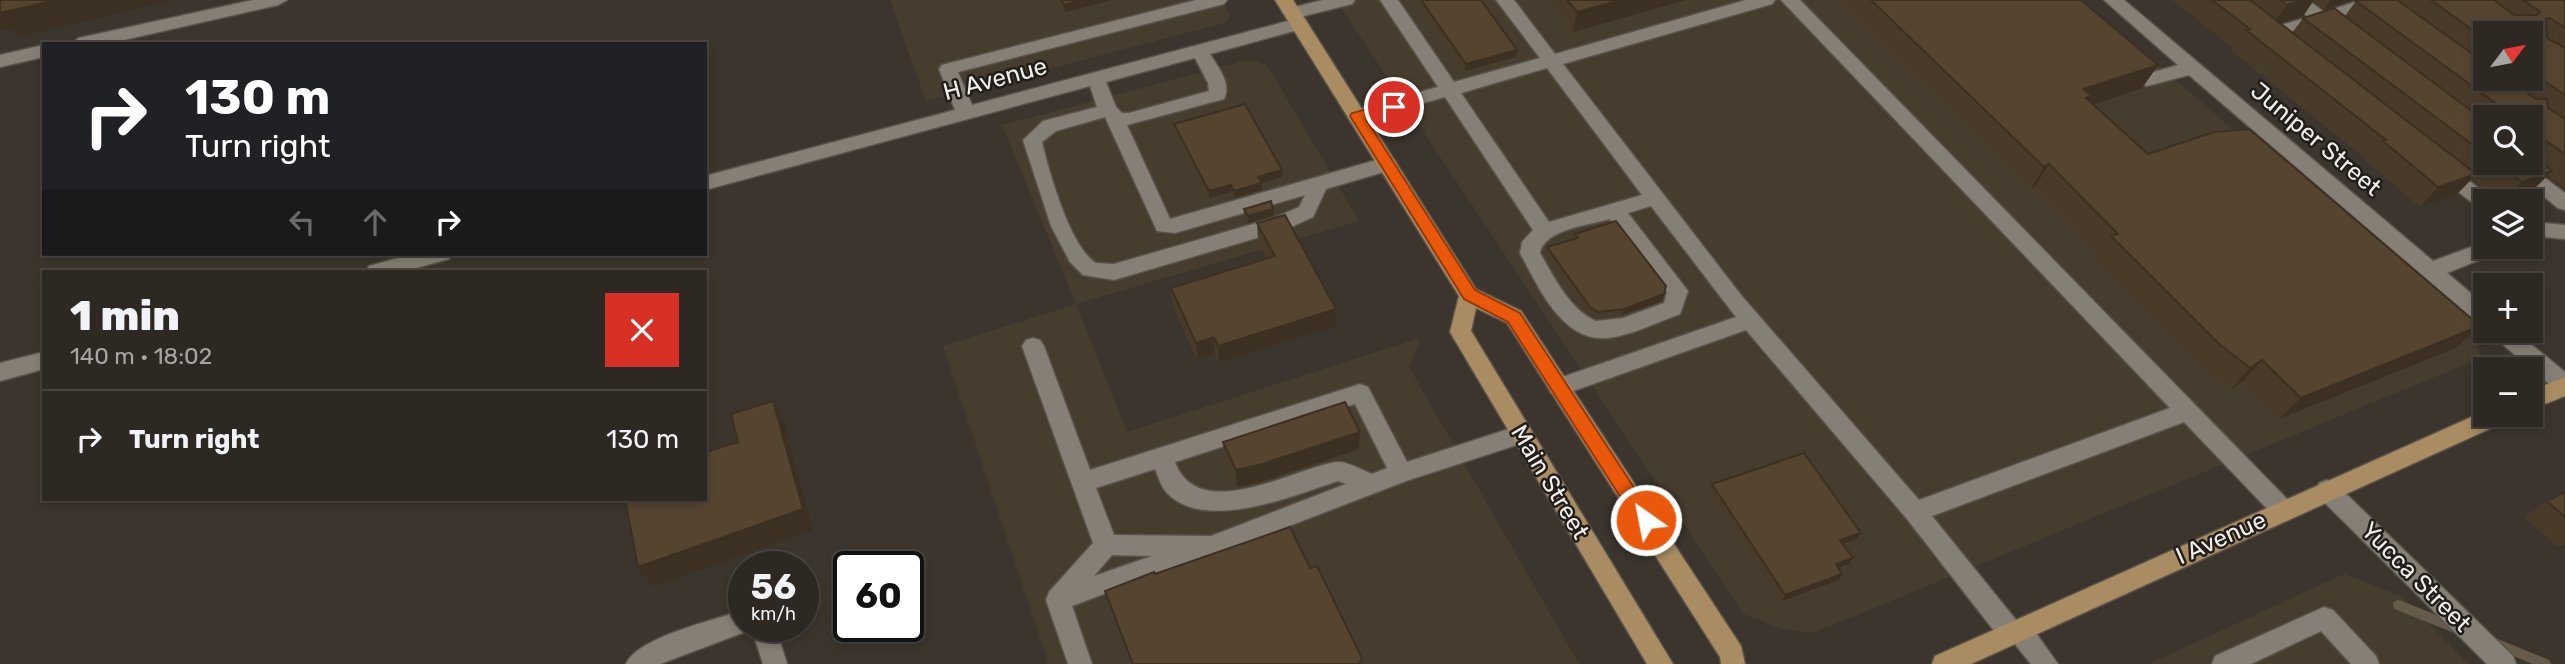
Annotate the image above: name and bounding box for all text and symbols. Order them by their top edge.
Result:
north arrow [2473,21,2543,91]
map controls [2473,21,2543,427]
street label: H Avenue [940,52,1050,106]
text: 130 m [185,68,330,126]
icon: right [70,70,161,161]
street label: Juniper Street [2245,76,2387,202]
pin [1364,77,1424,137]
icon: arrive [1375,88,1413,126]
button: search [2473,105,2543,175]
text: Turn right [185,127,330,165]
button: layers [2473,189,2543,259]
icon: left [283,203,321,241]
icon: ahead [356,203,394,241]
icon: right [429,203,467,241]
button: + [2473,273,2543,343]
text: 1 min [70,291,180,341]
button: close [605,293,679,367]
text: 140 m · 18:02 [70,342,212,370]
button: − [2473,357,2543,427]
icon: right [70,420,108,458]
street label: Main Street [1505,420,1595,544]
text: Turn right [129,424,259,455]
text: 130 m [606,424,679,455]
position arrow [1609,483,1683,557]
street label: I Avenue [2172,506,2270,570]
street label: Yucca Street [2355,516,2477,638]
speed limit sign: 60 [833,551,924,642]
text: 56 [751,566,796,608]
text: km/h [751,603,796,625]

